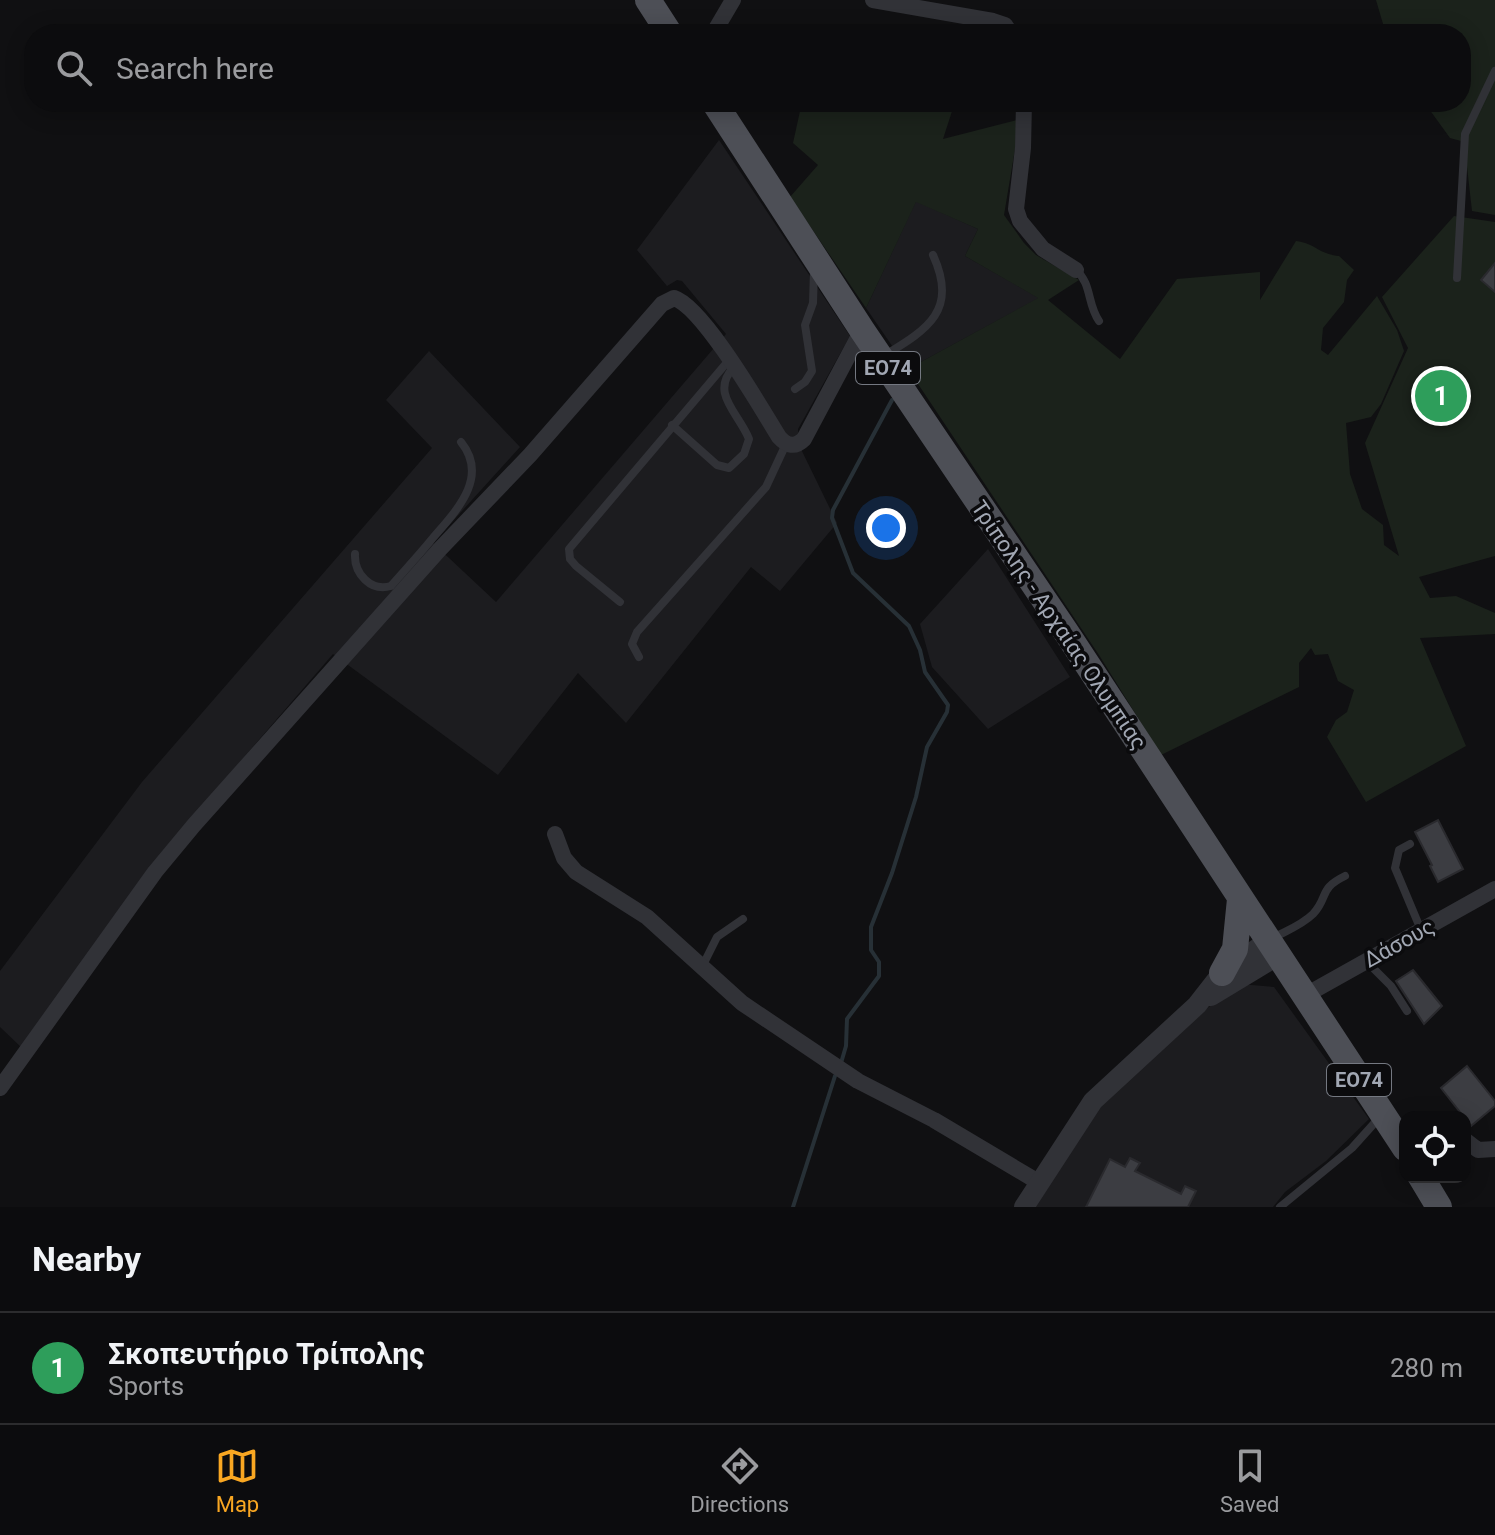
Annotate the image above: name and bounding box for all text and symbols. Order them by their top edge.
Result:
search box [24,24,1471,112]
icon: search [52,46,96,90]
text: Search here [116,51,274,86]
road number: ΕΟ74 [856,352,920,384]
pin: 1 [1415,366,1467,426]
street label: Τρίπολης - Αρχαίας Ολυμπίας [966,496,1152,754]
your location [866,508,906,548]
street label: Δάσους [1359,913,1439,973]
road number: ΕΟ74 [1327,1064,1391,1096]
map controls [1399,1111,1471,1183]
button: locate [1399,1111,1471,1183]
text: Nearby [32,1239,141,1279]
text: Σκοπευτήριο Τρίπολης [108,1336,425,1371]
text: 1 [51,1353,65,1383]
text: 280 m [1390,1353,1463,1383]
text: Sports [108,1371,184,1401]
tab: Map [215,1444,259,1517]
tab: Directions [690,1444,789,1517]
tab: Saved [1220,1444,1280,1517]

